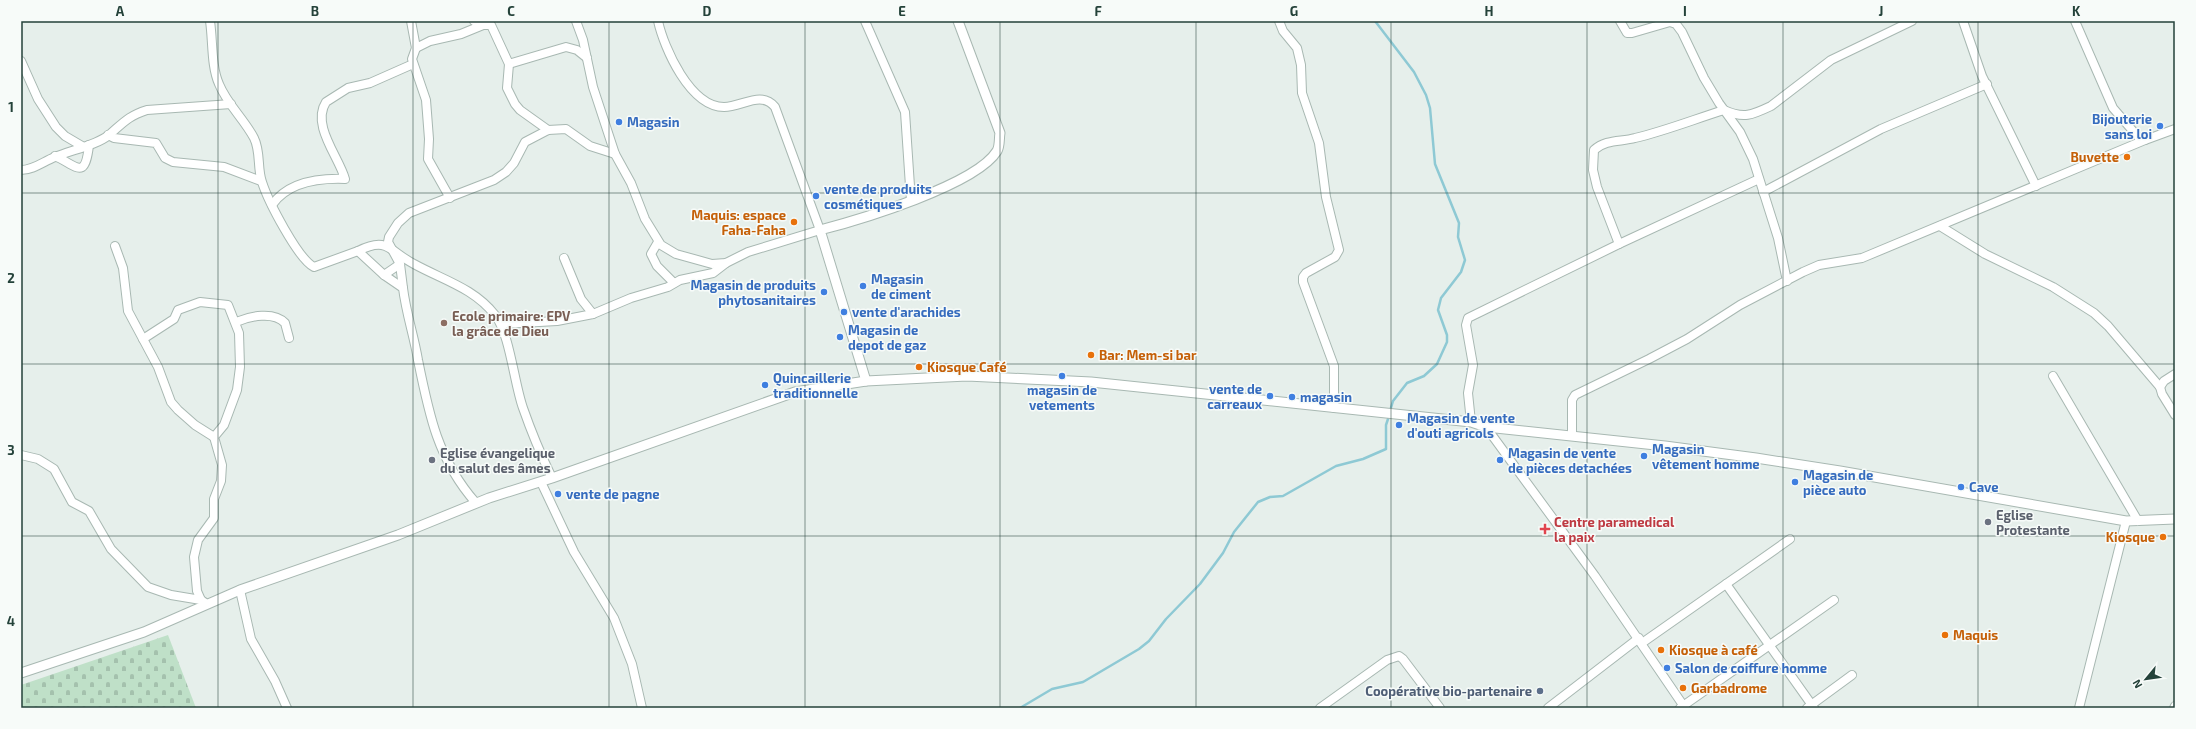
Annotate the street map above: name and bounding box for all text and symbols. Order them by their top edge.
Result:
text: A [116,3,125,19]
text: B [311,3,319,19]
text: C [507,3,515,19]
text: D [703,3,712,19]
text: E [898,3,906,19]
text: F [1094,3,1102,19]
text: G [1290,3,1298,19]
text: H [1485,3,1494,19]
text: I [1683,3,1687,19]
text: J [1879,3,1883,19]
text: K [2072,3,2081,19]
text: 1 [8,99,14,115]
place label: Bijouterie sans loi [2092,111,2152,142]
place label: Magasin [627,114,680,130]
marker: Magasin [614,117,624,127]
marker: Bijouterie sans loi [2155,121,2165,131]
place label: Buvette [2070,149,2119,165]
marker: Buvette [2122,152,2132,162]
place label: vente de produits cosmétiques [824,181,932,212]
marker: vente de produits cosmétiques [811,191,821,201]
place label: Maquis: espace Faha-Faha [691,207,786,238]
marker: Maquis: espace Faha-Faha [789,217,799,227]
text: 2 [7,270,15,286]
place label: Magasin de ciment [871,271,932,302]
place label: Magasin de produits phytosanitaires [691,277,816,308]
marker: Magasin de ciment [858,281,868,291]
marker: Magasin de produits phytosanitaires [819,287,829,297]
place label: vente d'arachides [852,304,961,320]
marker: vente d'arachides [839,307,849,317]
place label: Ecole primaire: EPV la grâce de Dieu [452,308,571,339]
marker: Ecole primaire: EPV la grâce de Dieu [439,318,449,328]
place label: Magasin de depot de gaz [848,322,926,353]
marker: Magasin de depot de gaz [835,332,845,342]
place label: Bar: Mem-si bar [1099,347,1197,363]
marker: Bar: Mem-si bar [1086,350,1096,360]
place label: Kiosque Café [927,359,1007,375]
marker: Kiosque Café [914,362,924,372]
place label: Quincaillerie traditionnelle [773,370,858,401]
marker: magasin de vetements [1057,371,1067,381]
marker: Quincaillerie traditionnelle [760,380,770,390]
place label: vente de carreaux [1207,381,1263,412]
place label: magasin de vetements [1027,382,1097,413]
place label: magasin [1300,389,1352,405]
marker: vente de carreaux [1265,391,1275,401]
marker: magasin [1287,392,1297,402]
place label: Magasin de vente d'outi agricols [1407,410,1515,441]
marker: Magasin de vente d'outi agricols [1394,420,1404,430]
place label: Magasin vêtement homme [1652,441,1760,472]
text: 3 [7,442,15,458]
place label: Eglise évangelique du salut des âmes [440,445,555,476]
place label: Magasin de vente de pièces detachées [1508,445,1632,476]
marker: Magasin vêtement homme [1639,451,1649,461]
marker: Eglise évangelique du salut des âmes [427,455,437,465]
marker: Magasin de vente de pièces detachées [1495,455,1505,465]
place label: Magasin de pièce auto [1803,467,1873,498]
marker: Magasin de pièce auto [1790,477,1800,487]
place label: Cave [1969,479,1999,495]
marker: Cave [1956,482,1966,492]
place label: vente de pagne [566,486,660,502]
marker: vente de pagne [553,489,563,499]
place label: Eglise Protestante [1996,507,2070,538]
place label: Centre paramedical la paix [1554,514,1675,545]
marker: Eglise Protestante [1983,517,1993,527]
marker: Centre paramedical la paix [1539,523,1551,535]
place label: Kiosque [2106,529,2155,545]
marker: Kiosque [2158,532,2168,542]
text: 4 [7,613,15,629]
place label: Maquis [1953,627,1998,643]
marker: Maquis [1940,630,1950,640]
place label: Kiosque à café [1669,642,1758,658]
marker: Kiosque à café [1656,645,1666,655]
north arrow [2126,659,2166,699]
place label: Salon de coiffure homme [1675,660,1827,676]
marker: Salon de coiffure homme [1662,663,1672,673]
text: N [2129,677,2144,691]
place label: Garbadrome [1691,680,1767,696]
place label: Coopérative bio-partenaire [1365,683,1532,699]
marker: Garbadrome [1678,683,1688,693]
marker: Coopérative bio-partenaire [1535,686,1545,696]

